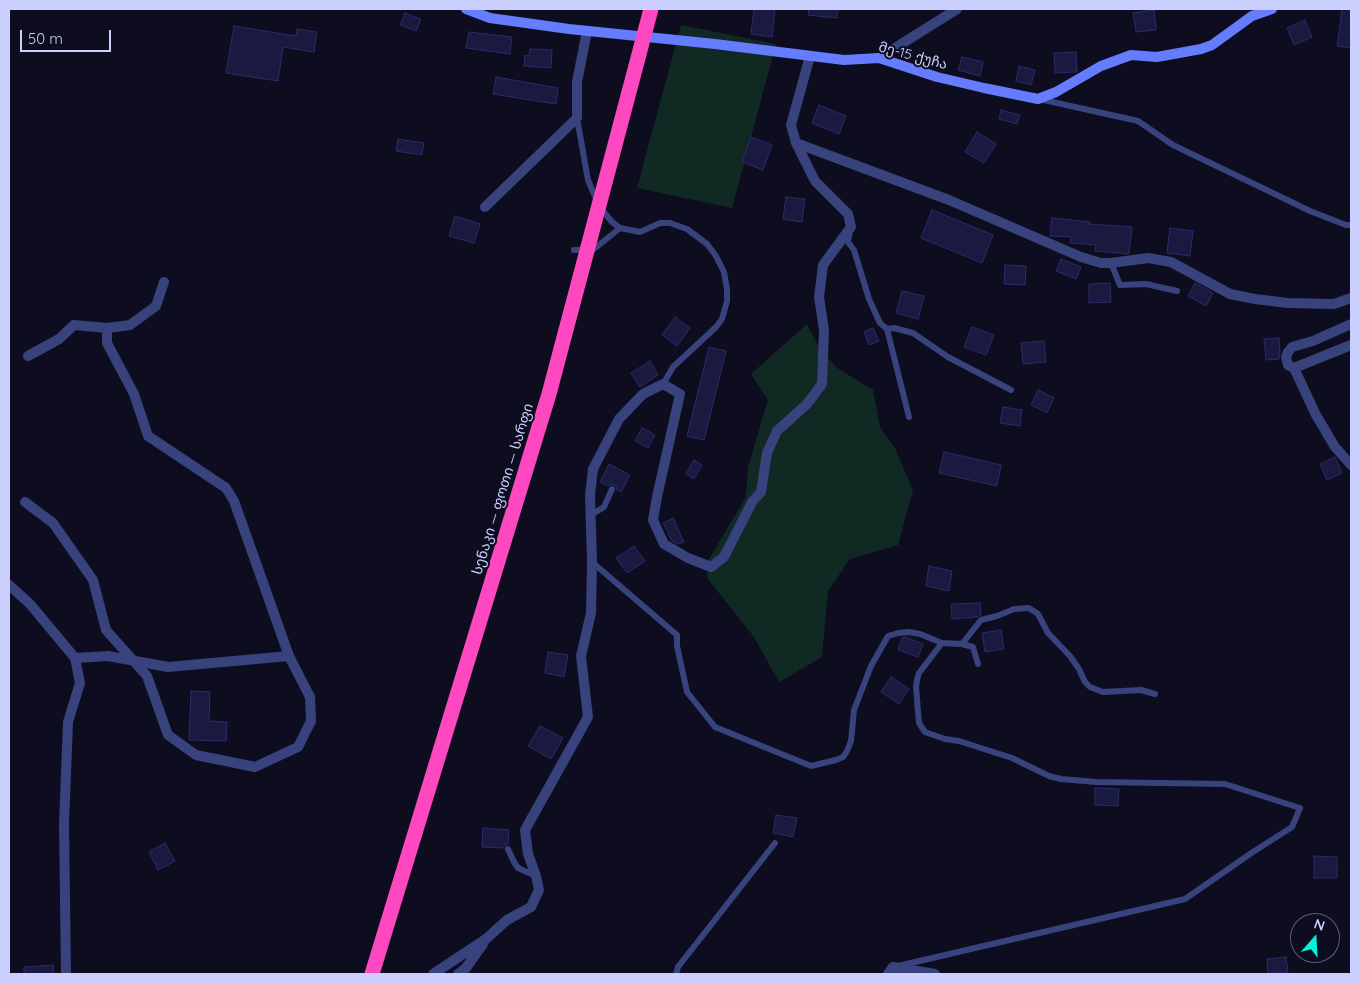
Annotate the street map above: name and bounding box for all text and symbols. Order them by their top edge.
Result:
scale bar [22,20,114,52]
text: 50 m [28,29,63,48]
street label: მე-15 ქუჩა [877,39,949,73]
street label: სენაკი — ფოთი — სარფი [469,401,537,577]
north arrow [1290,913,1340,963]
text: N [1312,915,1327,935]

